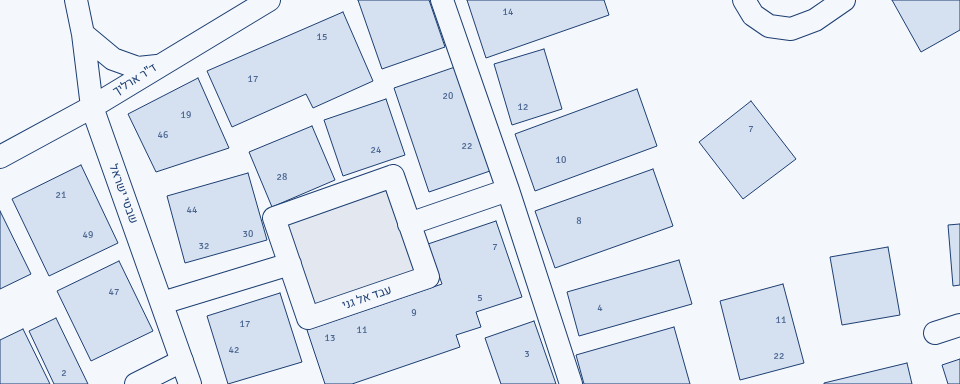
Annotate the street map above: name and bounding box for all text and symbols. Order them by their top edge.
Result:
house number: 14 [503,6,513,18]
house number: 15 [317,31,327,43]
street label: ד"ר ארליך [111,61,159,99]
house number: 17 [248,73,258,85]
house number: 20 [443,90,453,102]
house number: 12 [518,101,528,113]
house number: 19 [181,109,191,121]
house number: 7 [748,123,754,135]
house number: 46 [158,129,168,141]
house number: 22 [462,140,472,152]
house number: 24 [371,144,381,156]
house number: 10 [556,154,566,166]
street label: שבטי ישראל [106,162,140,226]
house number: 28 [277,171,287,183]
house number: 21 [56,189,66,201]
house number: 44 [187,204,197,216]
house number: 8 [576,215,582,227]
house number: 30 [243,228,253,240]
house number: 49 [83,229,93,241]
house number: 32 [199,240,209,252]
house number: 7 [492,241,498,253]
street label: עבד אל גני [340,283,394,313]
house number: 47 [109,286,119,298]
house number: 5 [477,292,483,304]
house number: 4 [597,302,603,314]
house number: 9 [411,307,417,319]
house number: 11 [776,314,786,326]
house number: 17 [240,318,250,330]
house number: 11 [357,324,367,336]
house number: 13 [325,332,335,344]
house number: 42 [229,344,239,356]
house number: 3 [524,348,530,360]
house number: 22 [774,350,784,362]
house number: 2 [61,367,67,379]

